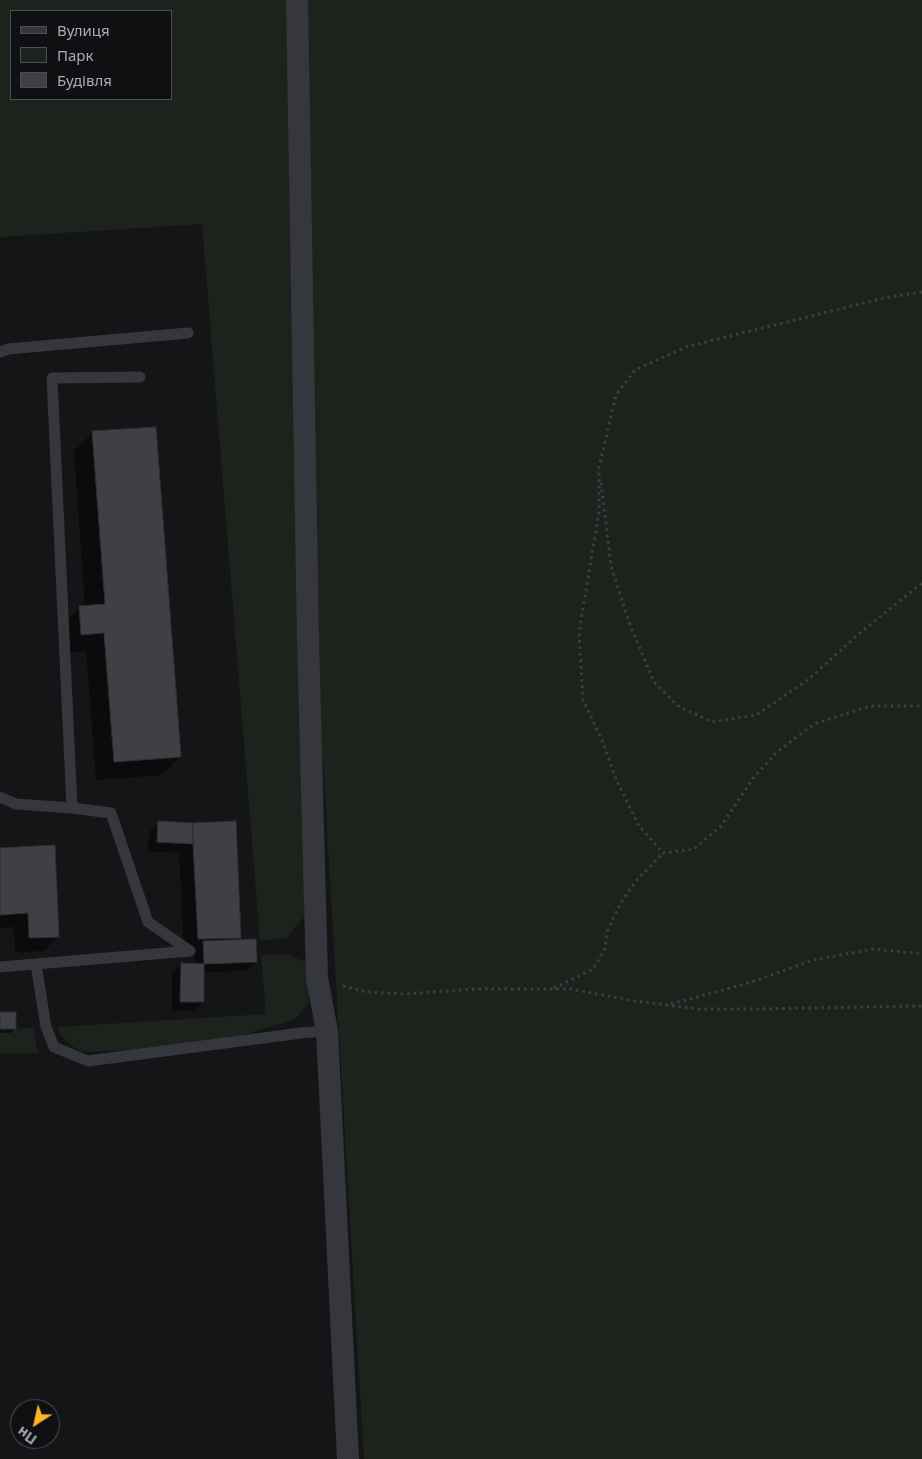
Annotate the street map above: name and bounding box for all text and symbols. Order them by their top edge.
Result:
legend [10,10,172,100]
text: Вулиця [57,20,110,40]
text: Парк [57,45,93,65]
text: Будівля [57,70,112,90]
north arrow [10,1399,60,1449]
text: Пн [13,1422,40,1449]

